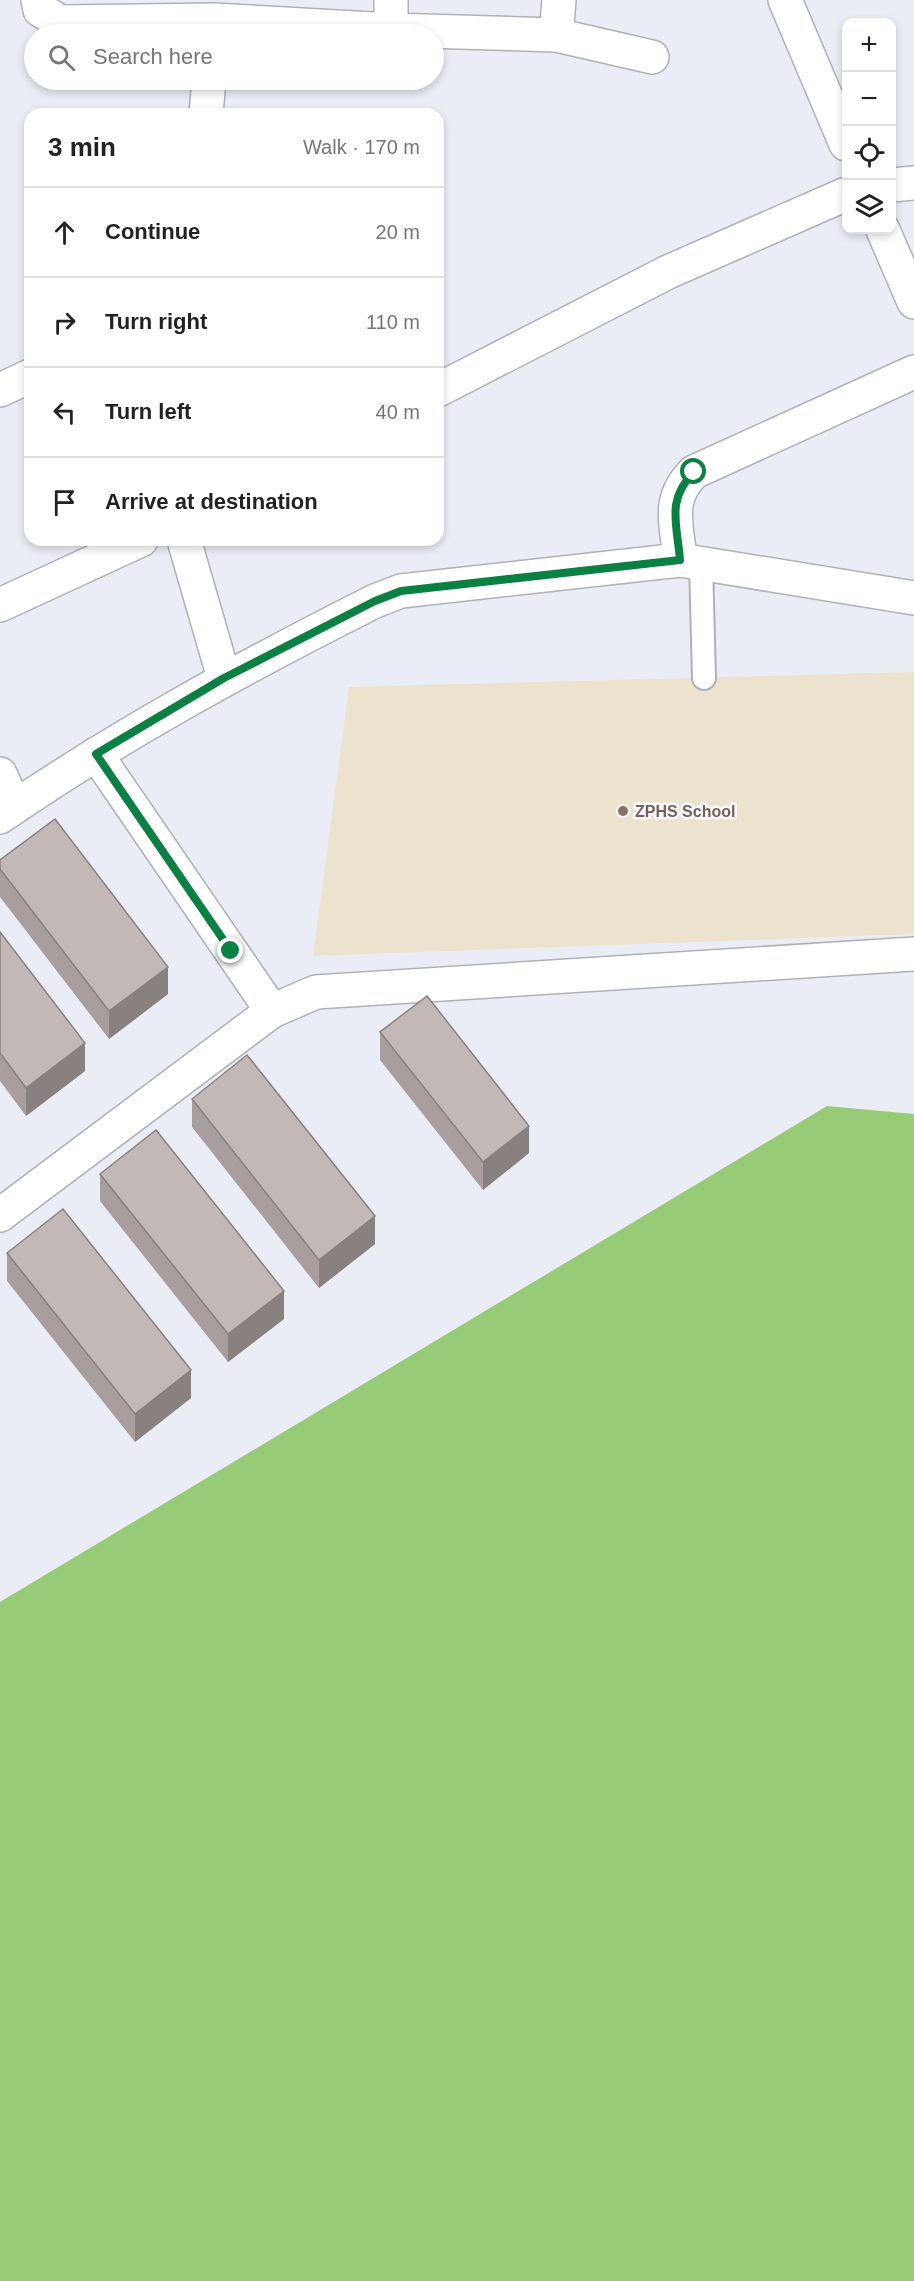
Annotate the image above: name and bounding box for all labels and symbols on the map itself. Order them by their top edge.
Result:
route start [680,458,706,484]
place label: ZPHS School [635,803,735,820]
marker: ZPHS School [616,804,630,818]
route end [217,937,243,963]

